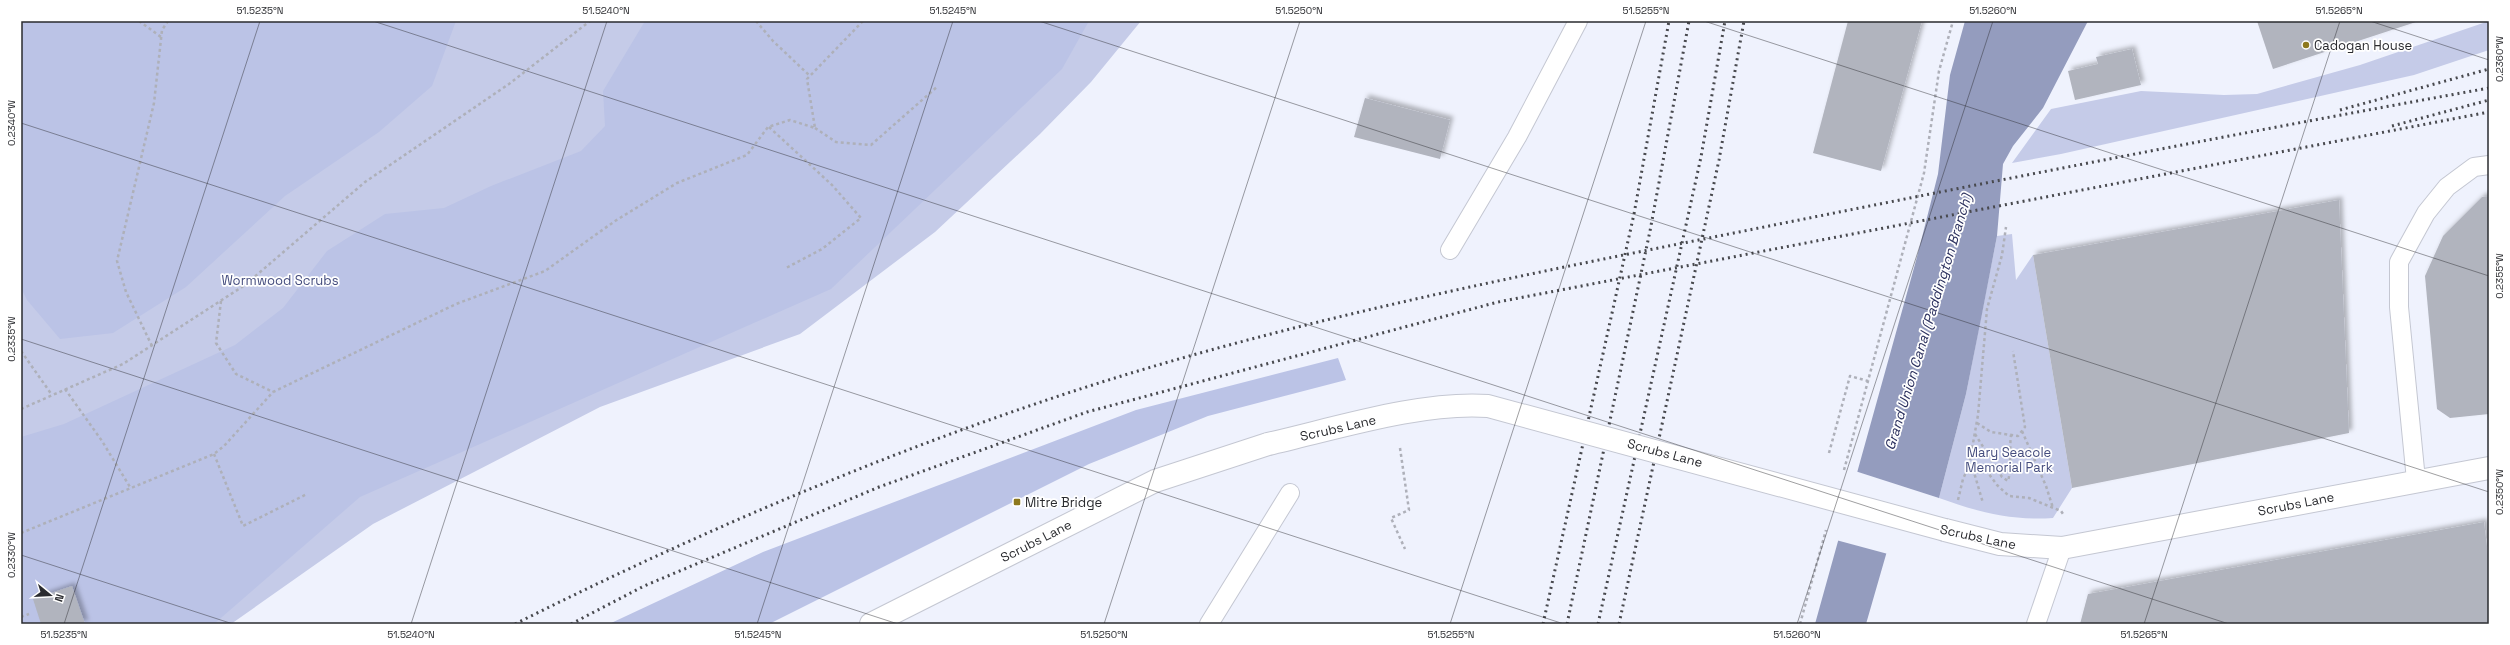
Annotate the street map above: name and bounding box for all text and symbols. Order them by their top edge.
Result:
text: 51.5235°N [237,4,283,17]
text: 51.5240°N [582,4,630,17]
text: 51.5245°N [930,4,976,17]
text: 51.5250°N [1275,4,1323,17]
text: 51.5255°N [1623,4,1669,17]
text: 51.5260°N [1969,4,2017,17]
text: 51.5265°N [2315,4,2363,17]
text: 0.2360°W [2493,36,2506,82]
place label: Cadogan House [2314,37,2412,54]
marker: Cadogan House [2301,40,2311,50]
text: 0.2340°W [5,100,18,146]
water label: Grand Union Canal (Paddington Branch) [1880,190,1976,452]
text: 0.2355°W [2493,253,2506,299]
park label: Wormwood Scrubs [221,272,339,289]
text: 0.2335°W [5,316,18,362]
street label: Scrubs Lane [1298,411,1378,445]
street label: Scrubs Lane [1625,435,1705,471]
park label: Mary Seacole Memorial Park [1965,444,2053,476]
text: 0.2350°W [2493,469,2506,515]
street label: Scrubs Lane [2256,488,2336,520]
place label: Mitre Bridge [1025,494,1102,511]
marker: Mitre Bridge [1012,497,1022,507]
street label: Scrubs Lane [998,516,1074,566]
street label: Scrubs Lane [1938,521,2018,553]
text: 0.2330°W [5,532,18,578]
north arrow [30,575,70,615]
text: N [52,592,67,604]
text: 51.5235°N [41,628,87,641]
text: 51.5240°N [387,628,435,641]
text: 51.5245°N [735,628,781,641]
text: 51.5250°N [1080,628,1128,641]
text: 51.5255°N [1428,628,1474,641]
text: 51.5260°N [1773,628,1821,641]
text: 51.5265°N [2120,628,2168,641]

